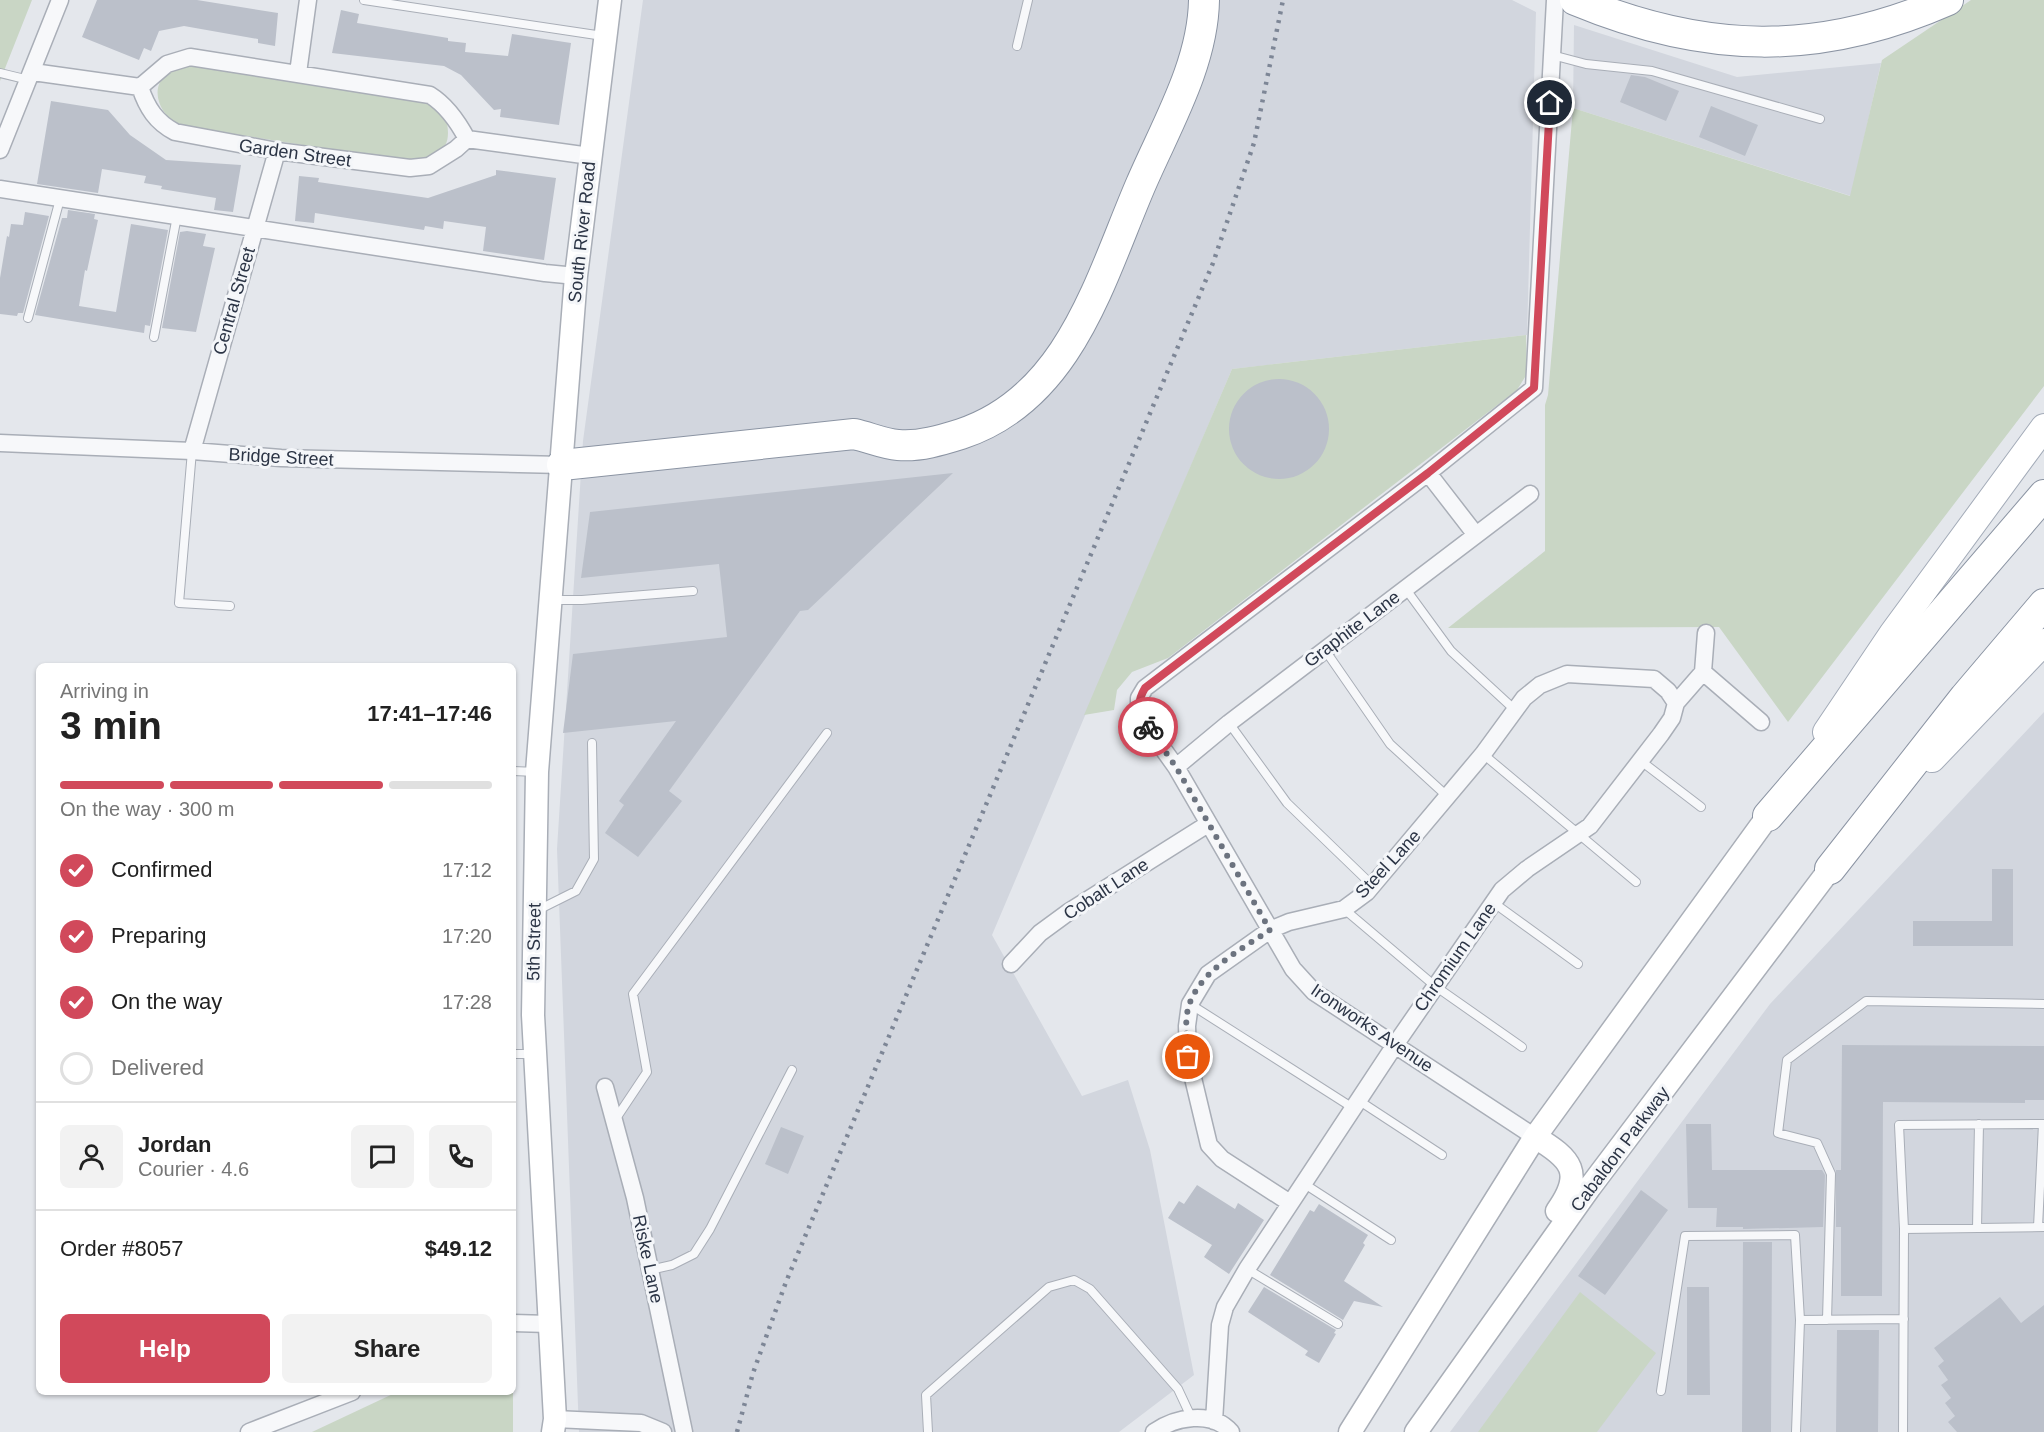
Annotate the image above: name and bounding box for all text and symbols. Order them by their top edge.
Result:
pin [1524,77,1575,128]
icon: home [1533,86,1566,119]
street label: Garden Street [238,135,352,171]
street label: South River Road [565,160,599,304]
street label: Central Street [209,245,259,357]
street label: Bridge Street [228,444,334,470]
street label: Graphite Lane [1300,587,1404,671]
text: Arriving in [60,680,149,702]
courier [1118,697,1178,757]
text: 17:41–17:46 [367,701,492,726]
text: 3 min [60,704,162,747]
icon: bike [1132,711,1165,744]
text: On the way · 300 m [60,798,235,820]
street label: Steel Lane [1351,826,1425,902]
icon: check [60,854,93,887]
street label: Cobalt Lane [1060,854,1152,924]
text: Confirmed [111,857,212,882]
text: 17:12 [442,859,492,881]
street label: Chromium Lane [1410,899,1500,1015]
street label: 5th Street [523,903,545,981]
icon: check [60,920,93,953]
text: Preparing [111,923,206,948]
text: 17:20 [442,925,492,947]
street label: Ironworks Avenue [1307,980,1437,1076]
icon: check [60,986,93,1019]
text: On the way [111,989,222,1014]
text: 17:28 [442,991,492,1013]
pin [1162,1031,1213,1082]
icon: bag [1171,1040,1204,1073]
text: Delivered [111,1055,204,1080]
street label: Cabaldon Parkway [1567,1083,1673,1215]
button: person [60,1125,123,1188]
button: chat [351,1125,414,1188]
button: phone [429,1125,492,1188]
text: Jordan [138,1132,211,1157]
text: Courier · 4.6 [138,1158,249,1180]
street label: Riske Lane [629,1213,667,1305]
text: Order #8057 [60,1236,184,1261]
text: $49.12 [425,1236,492,1261]
button: Help [60,1314,270,1383]
button: Share [282,1314,492,1383]

